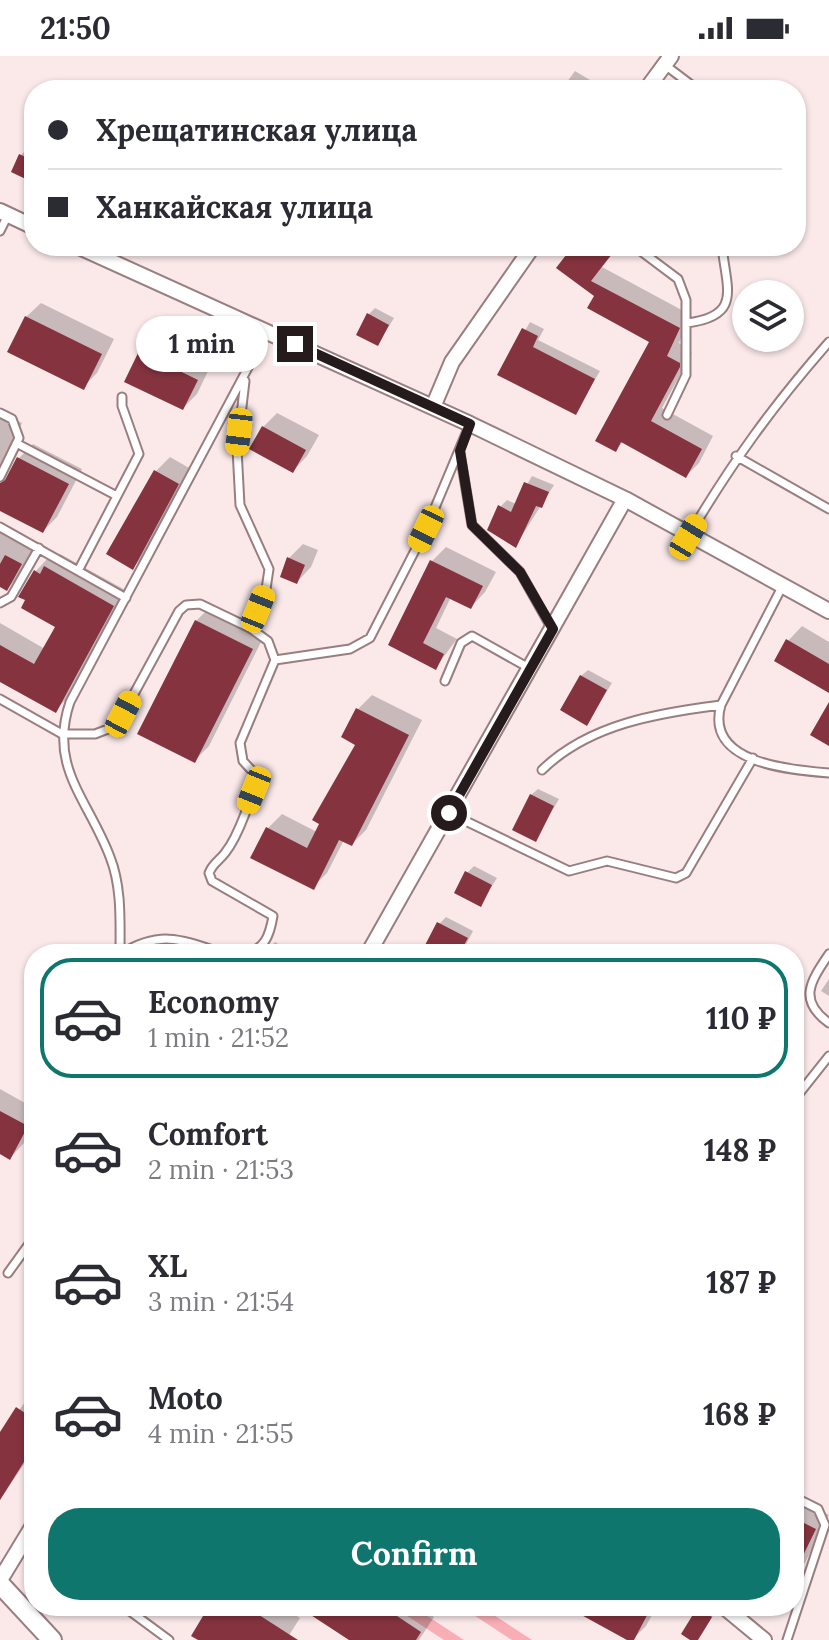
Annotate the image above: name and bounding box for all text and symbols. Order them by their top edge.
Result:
text: 21:50 [40,9,111,47]
text: Хрещатинская улица [96,111,417,149]
text: Ханкайская улица [96,188,373,226]
map controls [732,280,804,352]
button: layers [732,280,804,352]
callout: 1 min [135,316,267,372]
route end [277,326,313,362]
text: 1 min [169,327,235,360]
car [224,407,254,457]
car [405,502,447,556]
car [665,510,711,564]
car [238,582,278,636]
car [101,687,145,741]
car [234,763,274,817]
route start [431,795,467,831]
icon: car [52,982,124,1054]
text: Economy [148,983,279,1021]
text: 110 ₽ [706,999,776,1037]
text: 1 min · 21:52 [148,1021,289,1054]
icon: car [52,1114,124,1186]
text: Comfort [148,1115,268,1153]
text: 148 ₽ [704,1131,776,1169]
text: 2 min · 21:53 [148,1153,294,1186]
icon: car [52,1246,124,1318]
text: XL [148,1247,187,1285]
text: 187 ₽ [706,1263,776,1301]
text: 3 min · 21:54 [148,1285,294,1318]
icon: car [52,1378,124,1450]
text: Moto [148,1379,223,1417]
text: 168 ₽ [703,1395,776,1433]
text: 4 min · 21:55 [148,1417,294,1450]
button: Confirm [48,1508,780,1600]

